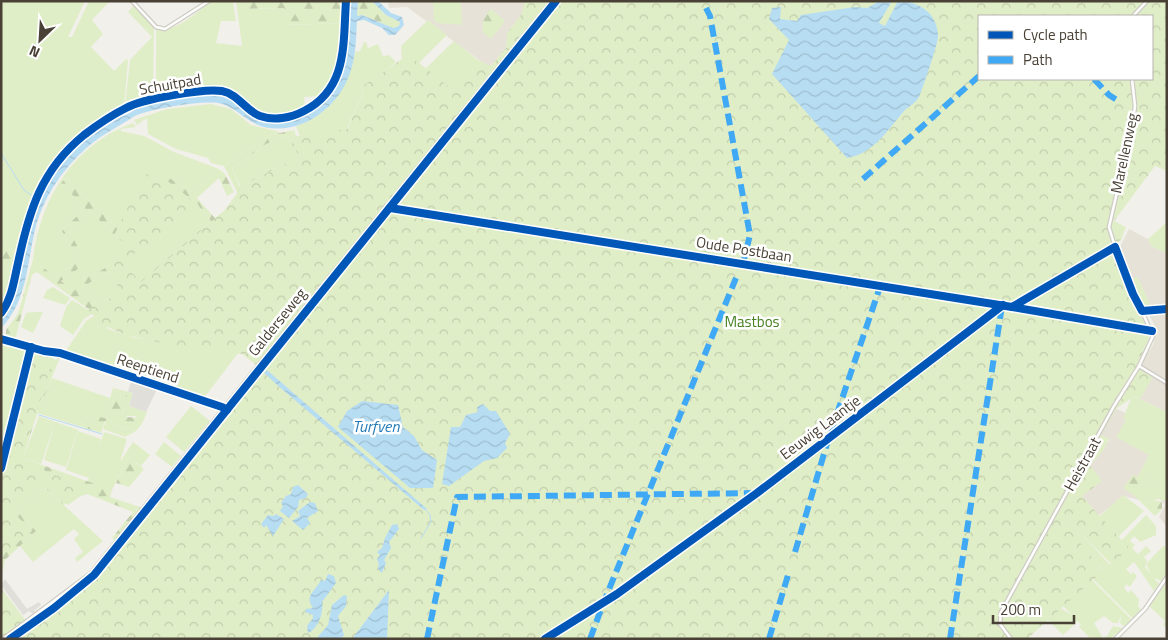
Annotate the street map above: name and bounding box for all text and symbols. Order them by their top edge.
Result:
north arrow [15,15,65,65]
legend [978,15,1153,80]
text: Cycle path [1023,23,1088,46]
text: N [25,41,43,64]
text: Path [1023,48,1053,71]
street label: Schuitpad [137,67,203,101]
street label: Marellenweg [1104,110,1144,195]
street label: Oude Postbaan [694,230,794,268]
street label: Galderseweg [242,283,312,361]
park label: Mastbos [724,310,780,333]
street label: Reeptiend [114,347,182,389]
street label: Eeuwig Laantje [775,389,865,465]
water label: Turfven [353,414,400,438]
street label: Heistraat [1058,432,1107,495]
scale bar [993,592,1074,624]
text: 200 m [1000,598,1041,621]

